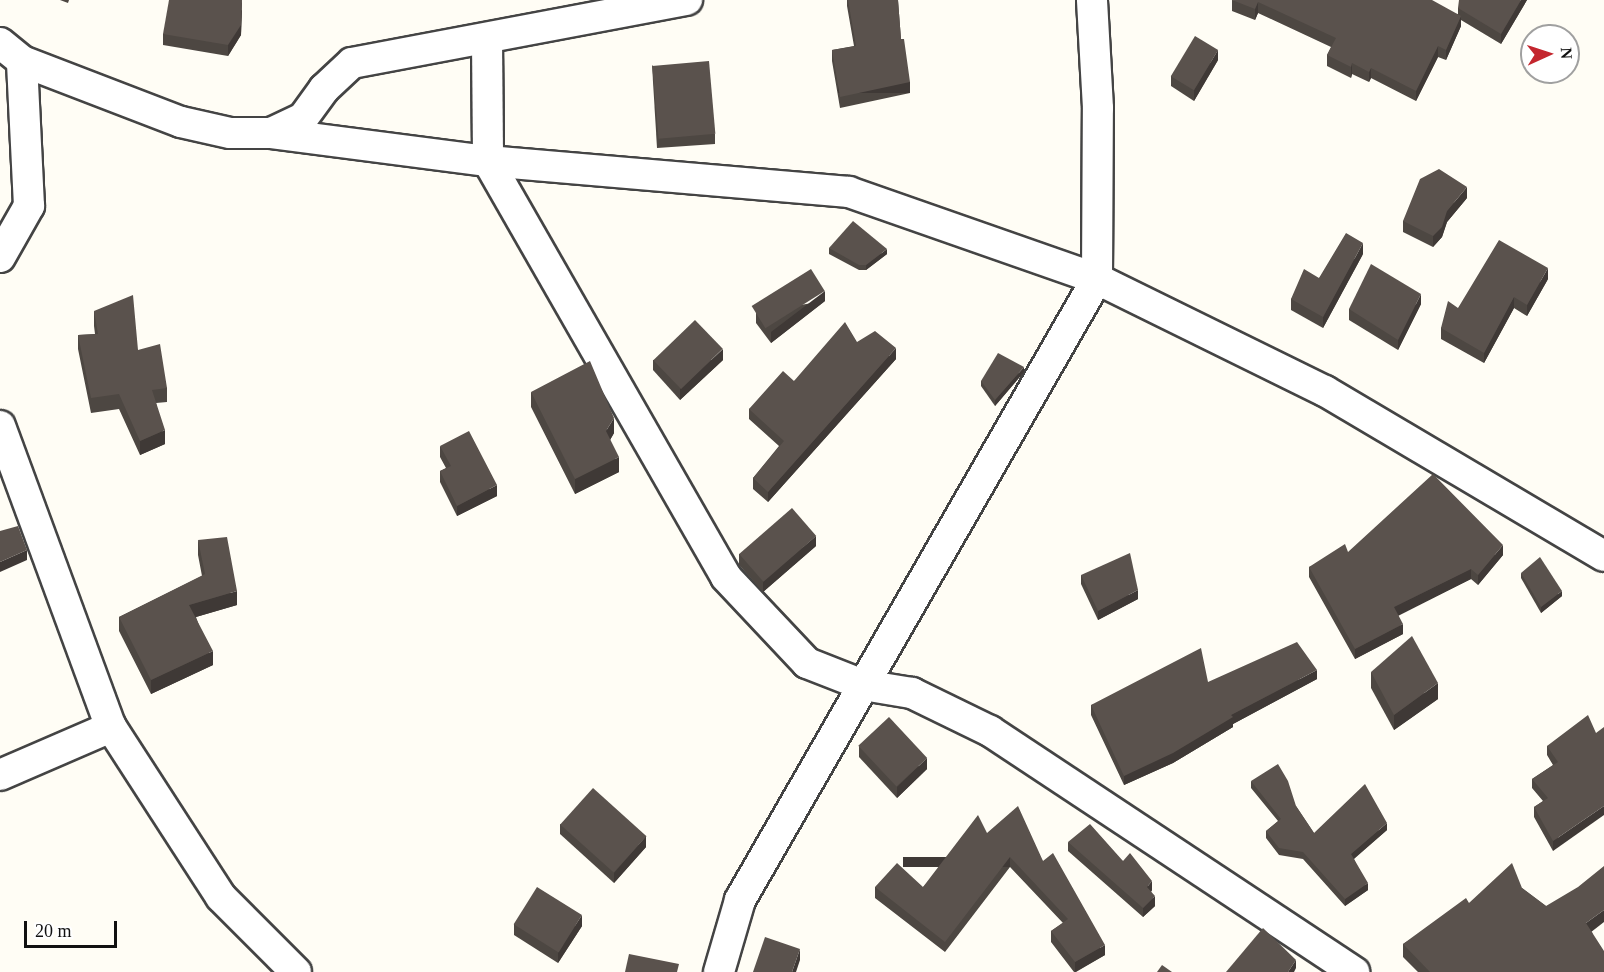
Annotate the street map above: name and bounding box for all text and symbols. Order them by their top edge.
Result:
north arrow [1520,24,1580,84]
text: N [1558,47,1575,59]
scale bar [27,909,120,947]
text: 20 m [35,921,72,941]

